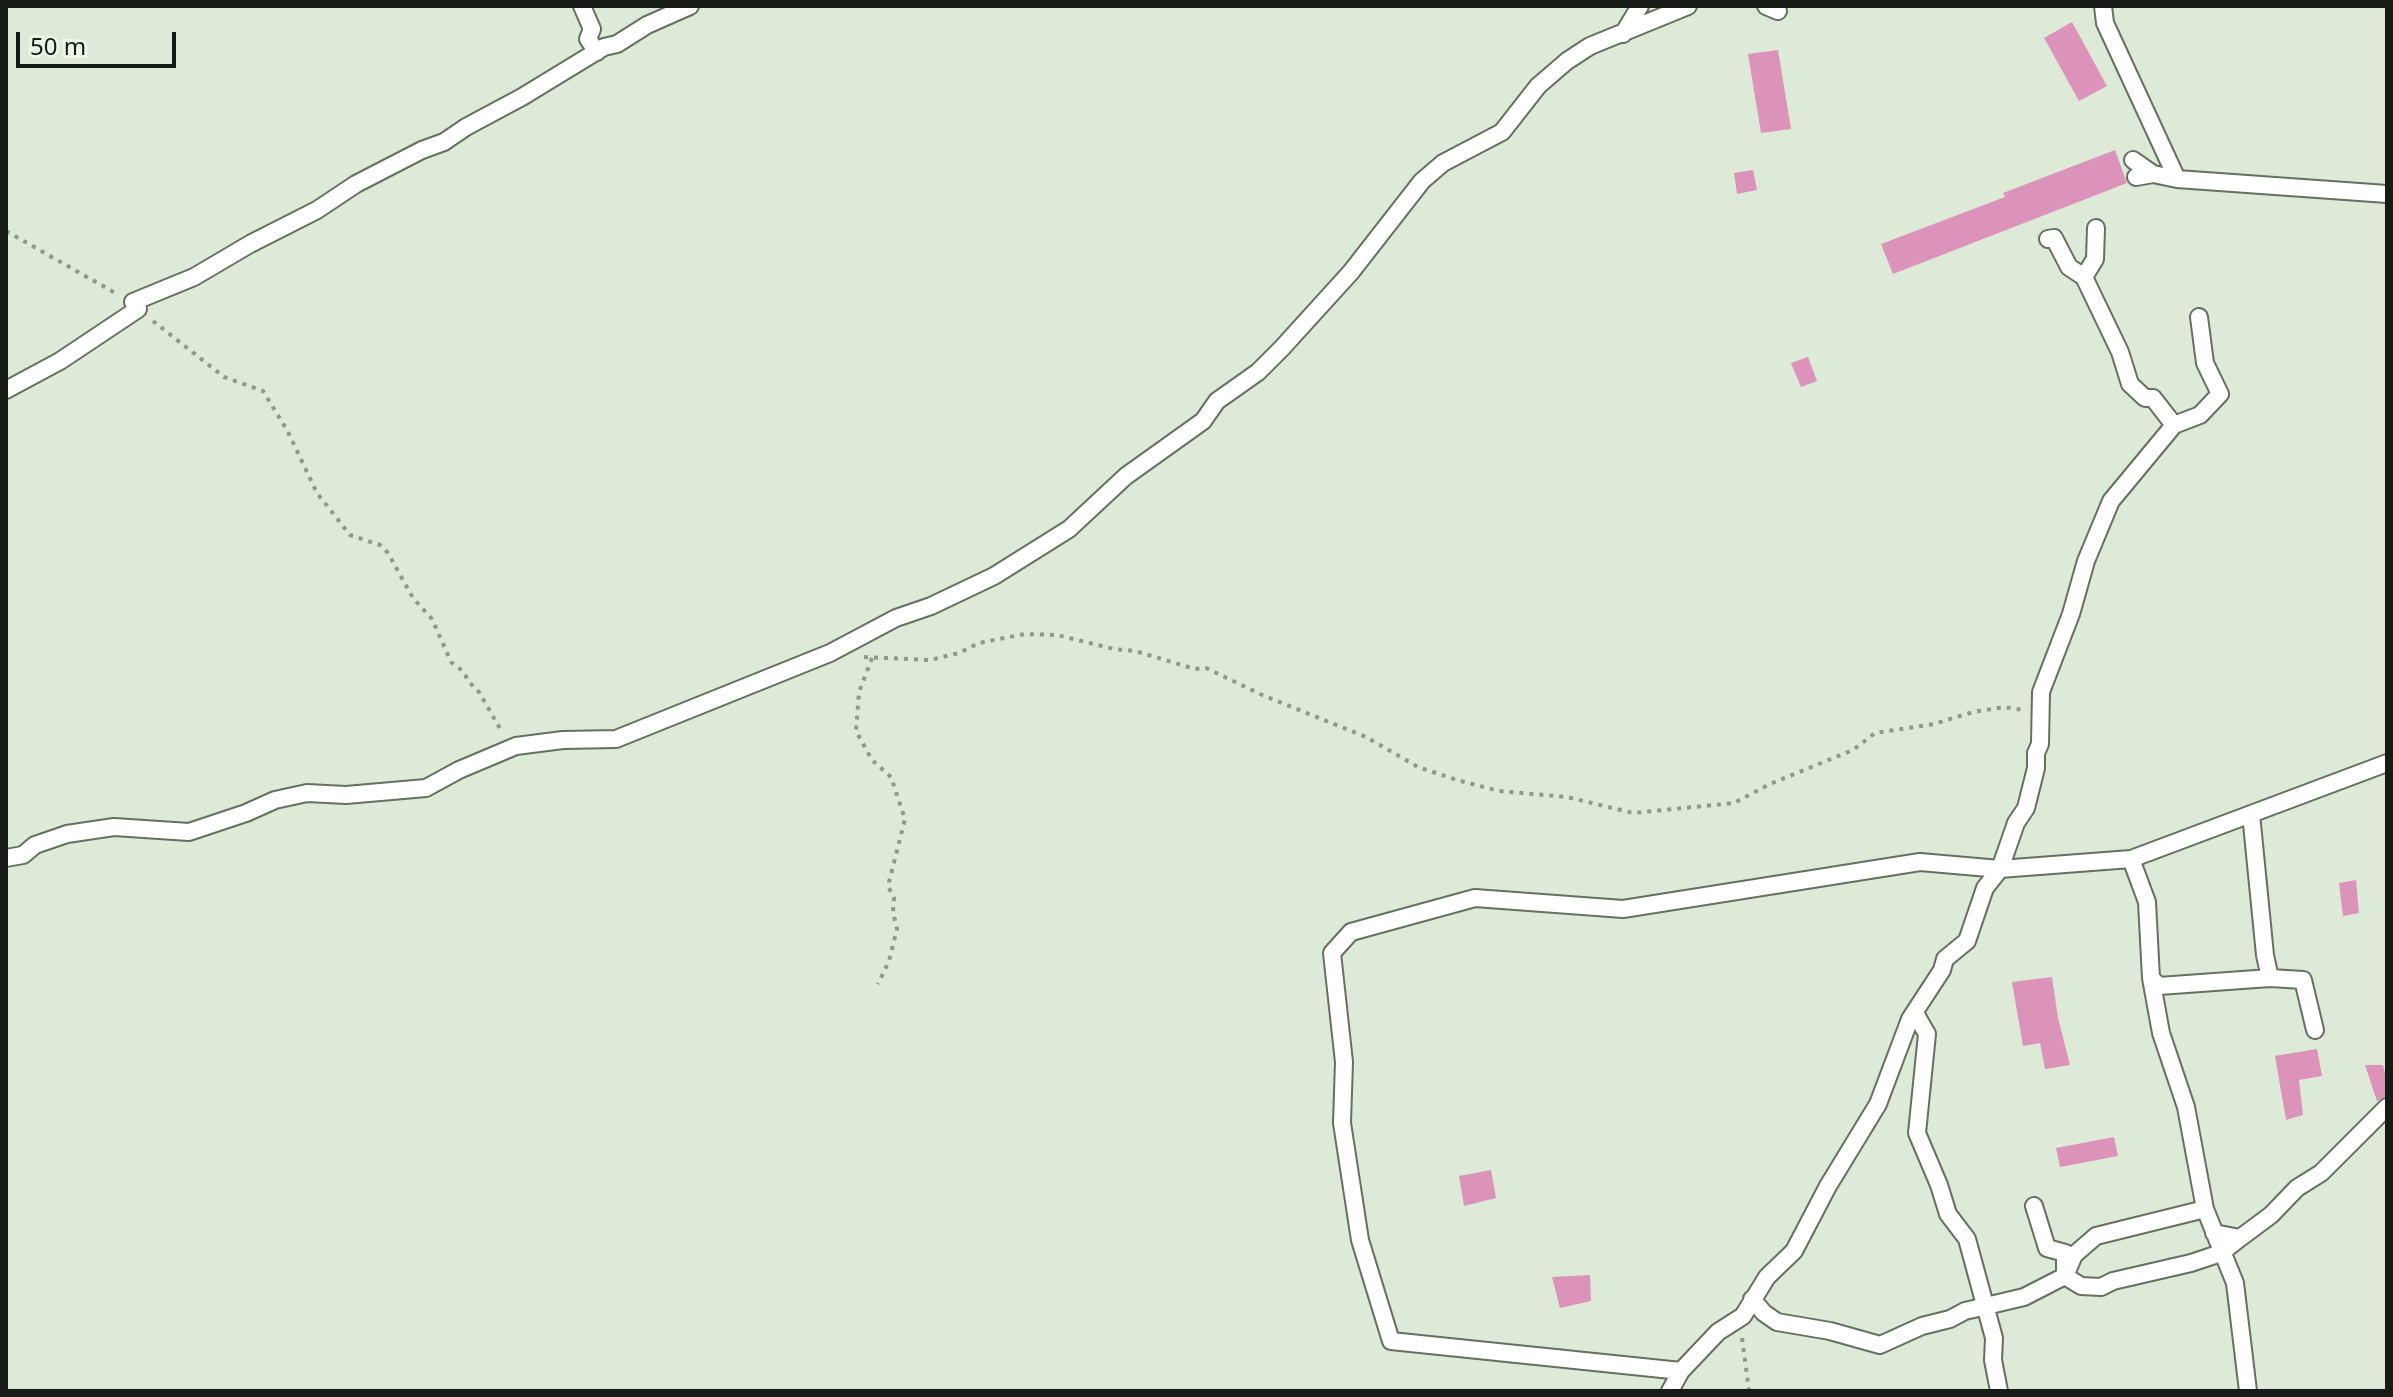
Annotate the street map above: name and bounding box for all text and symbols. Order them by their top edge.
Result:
scale bar [20,16,180,66]
text: 50 m [30,29,86,62]

